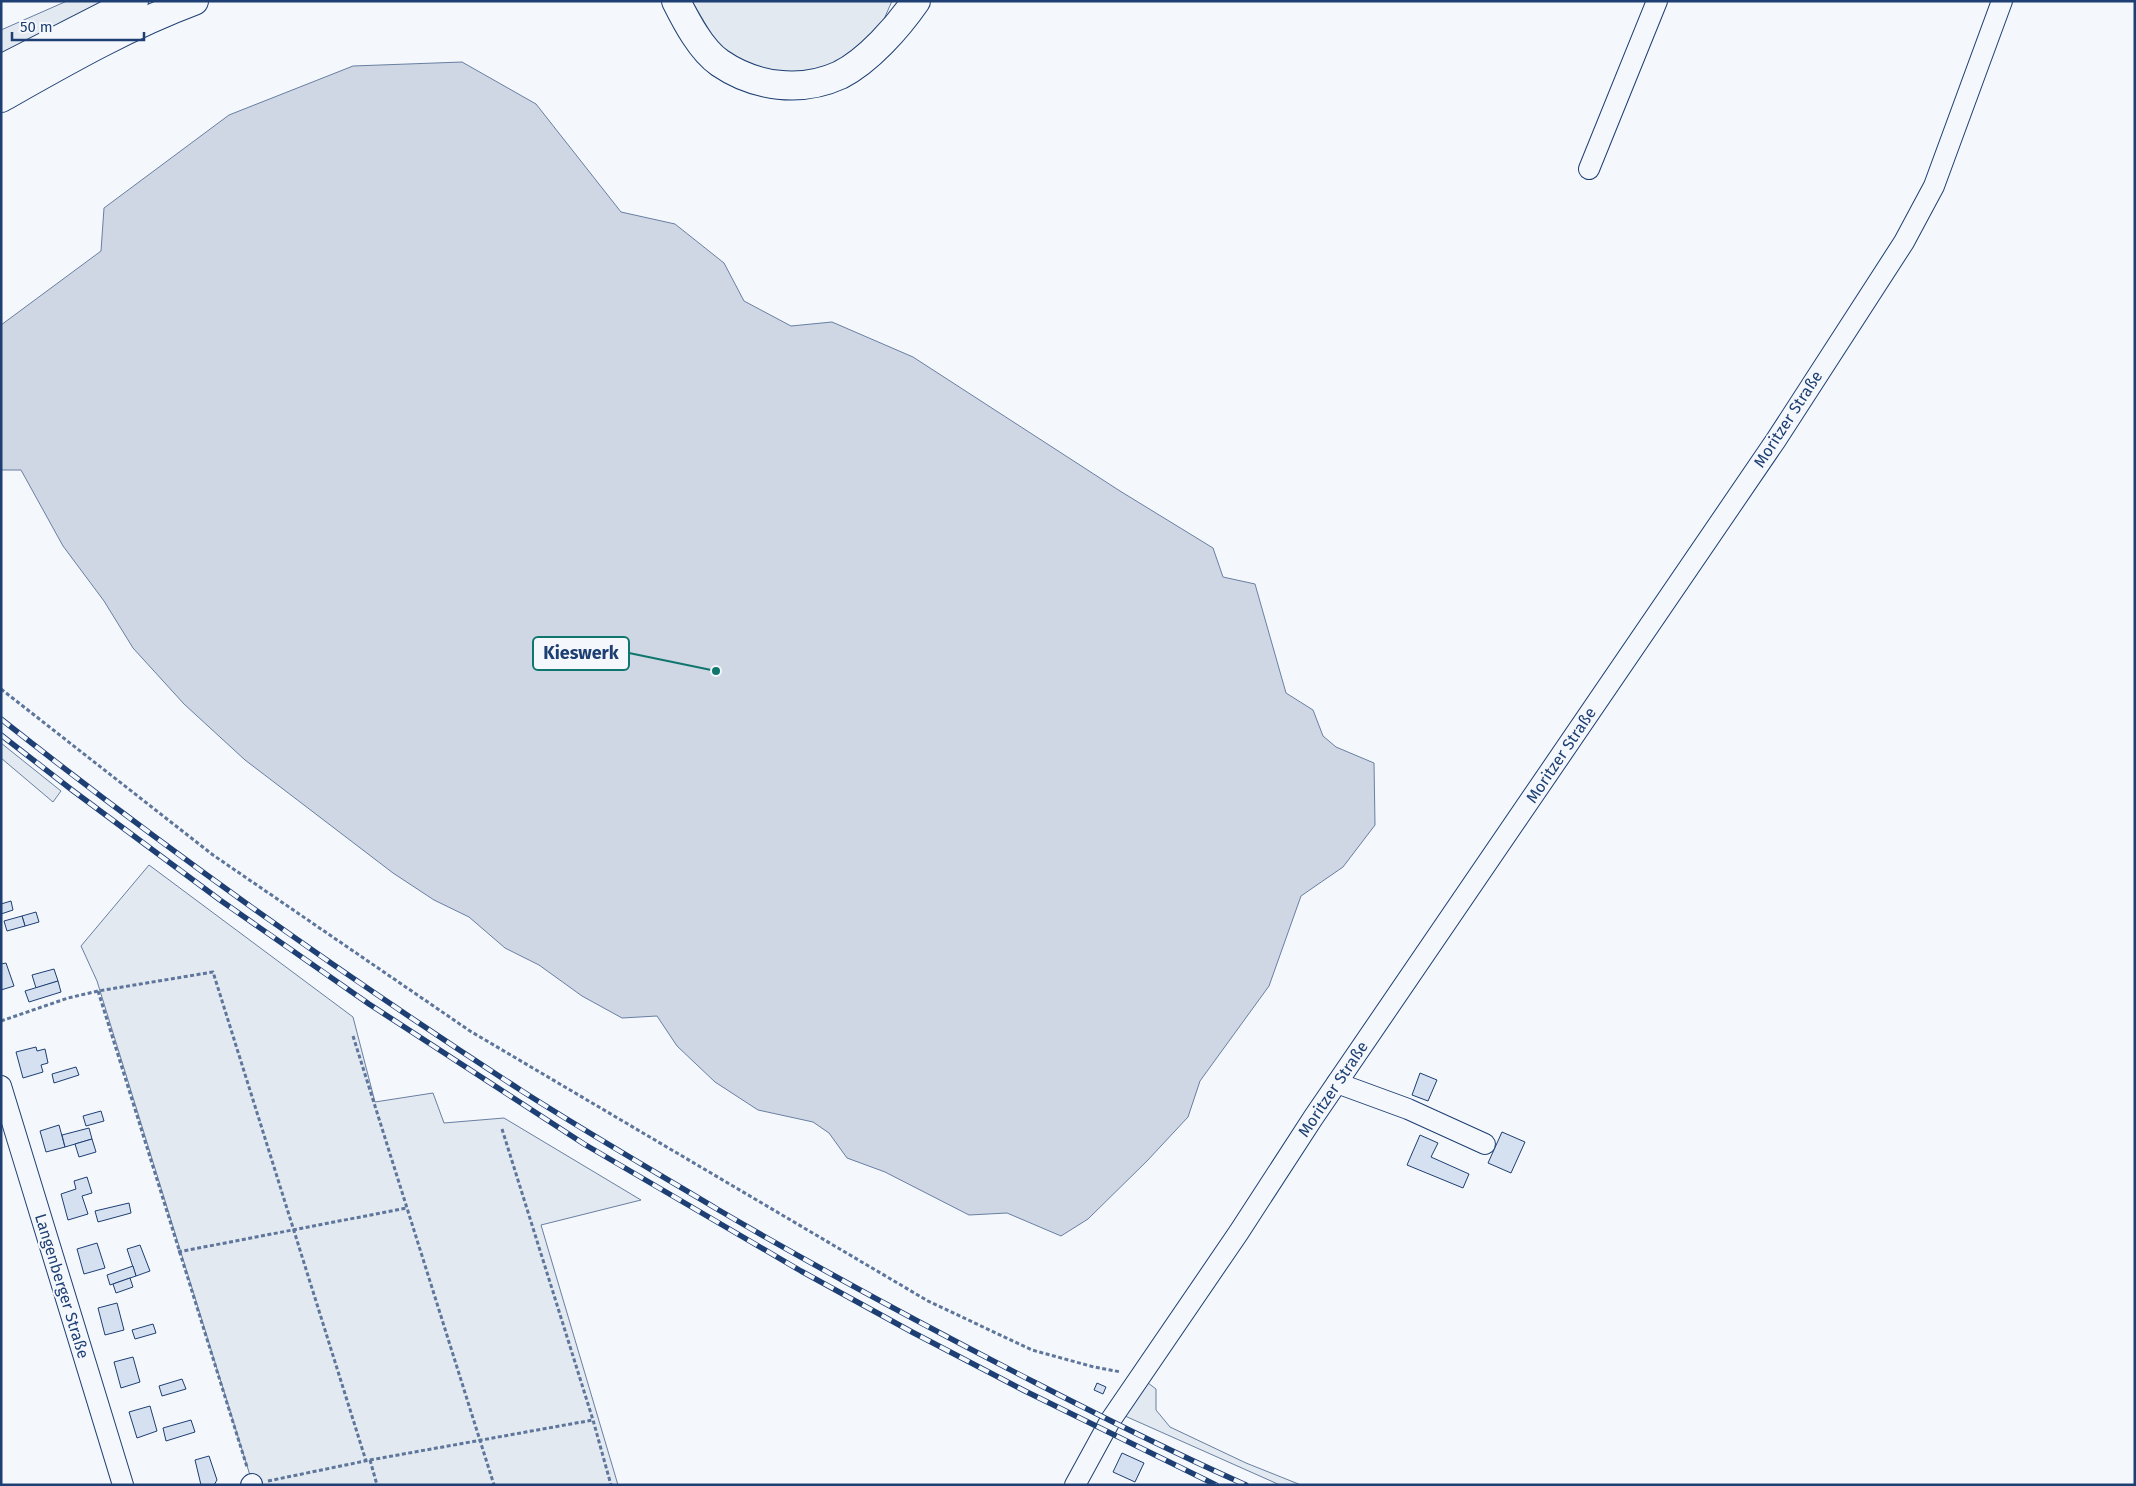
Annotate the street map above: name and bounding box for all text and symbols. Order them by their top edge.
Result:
scale bar [12,10,145,42]
text: 50 m [20,18,53,36]
street label: Moritzer Straße [1750,367,1826,471]
callout: Kieswerk [533,637,629,670]
text: Kieswerk [543,642,620,664]
street label: Moritzer Straße [1522,704,1600,806]
street label: Moritzer Straße [1294,1038,1372,1140]
street label: Langenberger Straße [31,1211,93,1361]

